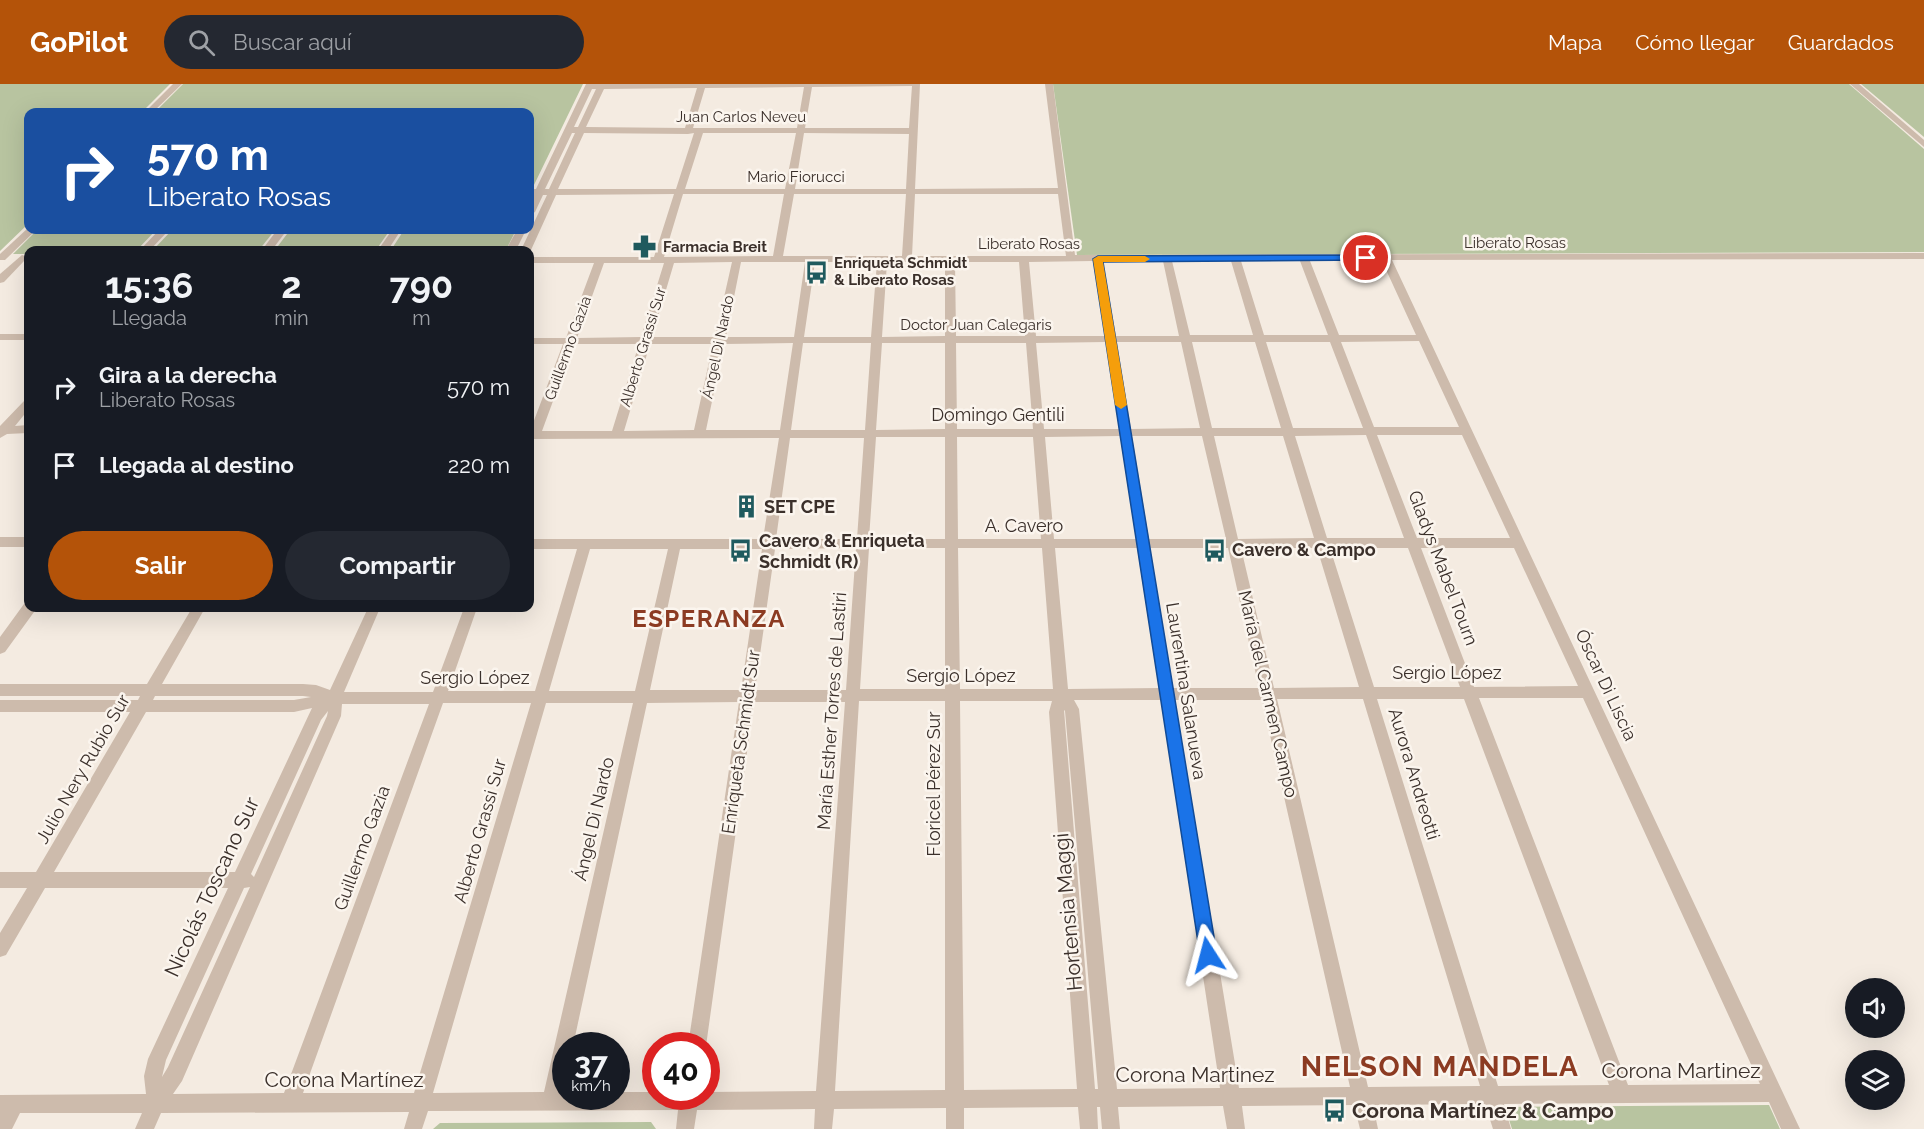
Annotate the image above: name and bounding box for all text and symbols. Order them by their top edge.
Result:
search box [164,15,584,69]
text: GoPilot [30,26,128,59]
icon: search [185,26,218,59]
text: Buscar aquí [233,29,352,55]
text: Mapa [1548,30,1602,55]
text: Cómo llegar [1635,30,1755,55]
text: Guardados [1788,30,1894,55]
street label: Juan Carlos Neveu [676,108,806,126]
text: 570 m [147,131,269,180]
icon: right [48,132,126,210]
street label: Mario Fiorucci [747,168,845,186]
text: Liberato Rosas [147,181,331,212]
pin [1340,232,1391,283]
pharmacy icon: Farmacia Breit [632,234,658,260]
street label: Liberato Rosas [1464,234,1566,252]
street label: Liberato Rosas [978,235,1080,253]
place label: Farmacia Breit [663,238,767,256]
icon: arrive [1349,241,1382,274]
place label: Enriqueta Schmidt & Liberato Rosas [834,254,967,289]
bus stop icon: Enriqueta Schmidt & Liberato Rosas [803,259,829,285]
text: 15:36 [105,264,193,306]
text: 2 [281,264,302,306]
text: 790 [390,264,453,306]
street label: Alberto Grassi Sur [616,284,670,409]
street label: Guillermo Gazia [541,294,595,402]
street label: Ángel Di Nardo [698,294,738,400]
text: Llegada [111,306,187,330]
text: min [274,306,309,330]
text: m [412,306,431,330]
street label: Doctor Juan Calegaris [900,316,1052,334]
text: Gira a la derecha [99,362,277,388]
icon: right [48,371,81,404]
text: 570 m [447,374,510,400]
text: Liberato Rosas [99,388,235,412]
street label: Domingo Gentili [931,404,1065,425]
icon: arrive [48,449,81,482]
text: Llegada al destino [99,452,294,478]
text: 220 m [448,452,510,478]
street label: Gladys Mabel Tourn [1404,487,1483,648]
building icon: SET CPE [733,494,759,520]
place label: SET CPE [764,496,835,517]
street label: A. Cavero [985,515,1064,536]
place label: Cavero & Enriqueta Schmidt (R) [759,530,925,572]
button: Salir [48,531,273,600]
button: Compartir [285,531,510,600]
bus stop icon: Cavero & Campo [1201,537,1227,563]
bus stop icon: Cavero & Enriqueta Schmidt (R) [728,538,754,564]
place label: Cavero & Campo [1232,539,1376,560]
street label: María del Carmen Campo [1234,588,1303,800]
street label: María Esther Torres de Lastiri [813,591,850,831]
street label: Laurentina Salanueva [1162,601,1211,781]
district label: ESPERANZA [632,604,786,633]
street label: Óscar Di Liscia [1571,625,1642,744]
street label: Enriqueta Schmidt Sur [717,648,764,835]
street label: Sergio López [1392,662,1502,683]
street label: Sergio López [906,665,1016,686]
street label: Sergio López [420,667,530,688]
street label: Julio Nery Rubio Sur [31,690,134,847]
street label: Aurora Andreotti [1384,706,1444,842]
street label: Floricel Pérez Sur [923,711,944,857]
street label: Ángel Di Nardo [568,755,618,883]
street label: Alberto Grassi Sur [449,756,510,905]
street label: Guillermo Gazia [329,783,394,913]
street label: Nicolás Toscano Sur [159,792,264,981]
street label: Hortensia Maggi [1048,832,1087,992]
position arrow [1176,923,1240,987]
map controls [1845,978,1905,1110]
button: sound [1845,978,1905,1038]
speed limit sign: 40 [642,1032,720,1110]
text: 37 [574,1046,608,1081]
district label: NELSON MANDELA [1301,1050,1579,1083]
button: layers [1845,1050,1905,1110]
street label: Corona Martinez [1602,1058,1760,1083]
street label: Corona Martinez [1116,1062,1274,1087]
street label: Corona Martínez [265,1067,423,1092]
text: km/h [571,1077,611,1095]
bus stop icon: Corona Martínez & Campo [1321,1098,1347,1124]
place label: Corona Martínez & Campo [1352,1098,1614,1123]

